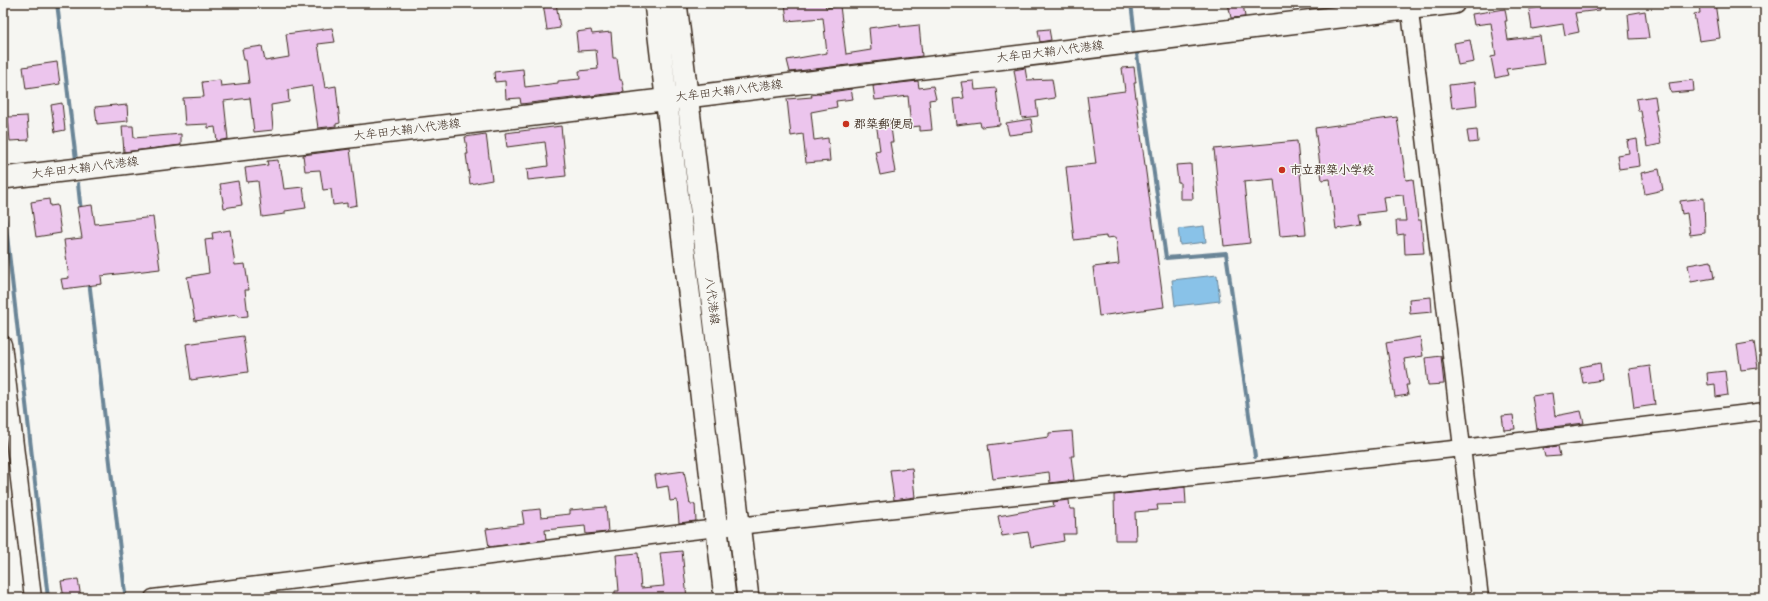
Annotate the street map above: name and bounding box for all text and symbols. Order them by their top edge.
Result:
street label: 大牟田大鞘八代港線 [995,38,1105,66]
street label: 大牟田大鞘八代港線 [674,77,784,105]
street label: 大牟田大鞘八代港線 [352,116,462,144]
place label: 郡築郵便局 [854,117,914,132]
marker: 郡築郵便局 [841,119,851,129]
street label: 大牟田大鞘八代港線 [30,154,140,182]
place label: 市立郡築小学校 [1290,163,1374,178]
marker: 市立郡築小学校 [1277,165,1287,175]
street label: 八代港線 [702,276,722,326]

